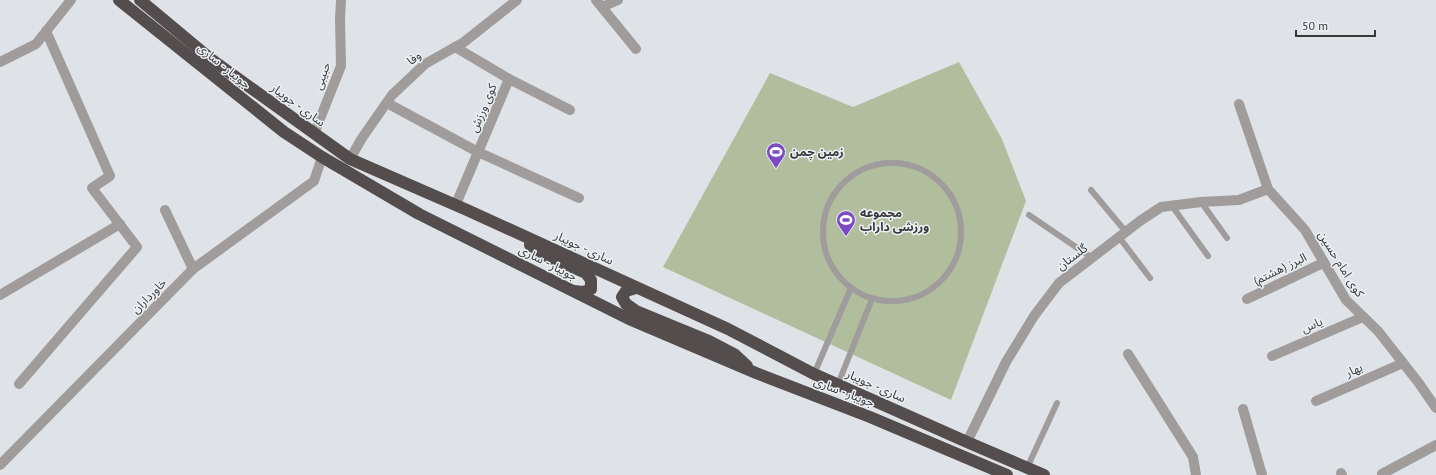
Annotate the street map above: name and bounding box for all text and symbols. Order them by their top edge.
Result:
scale bar [1296,12,1375,38]
text: 50 m [1302,18,1328,33]
street label: جویبار - ساری [195,40,254,91]
street label: وفا [403,47,424,68]
street label: حبیبی [310,60,333,92]
street label: ساری - جویبار [267,79,328,129]
street label: کوی ورزش [466,80,500,134]
sports icon: زمین چمن [765,141,787,169]
place label: زمین چمن [790,144,844,161]
place label: مجموعه ورزشی داراب [860,205,929,234]
sports icon: مجموعه ورزشی داراب [835,209,857,237]
street label: ساری - جویبار [551,227,616,268]
street label: کوی امام حسین [1313,228,1368,302]
street label: گلستان [1053,239,1091,273]
street label: جویبار - ساری [516,241,580,284]
street label: البرز (هشتم) [1251,249,1310,290]
street label: خاورداران [128,275,169,316]
street label: یاس [1299,313,1325,336]
street label: بهار [1342,359,1365,380]
street label: ساری - جویبار [843,365,908,405]
street label: جویبار - ساری [812,373,877,410]

